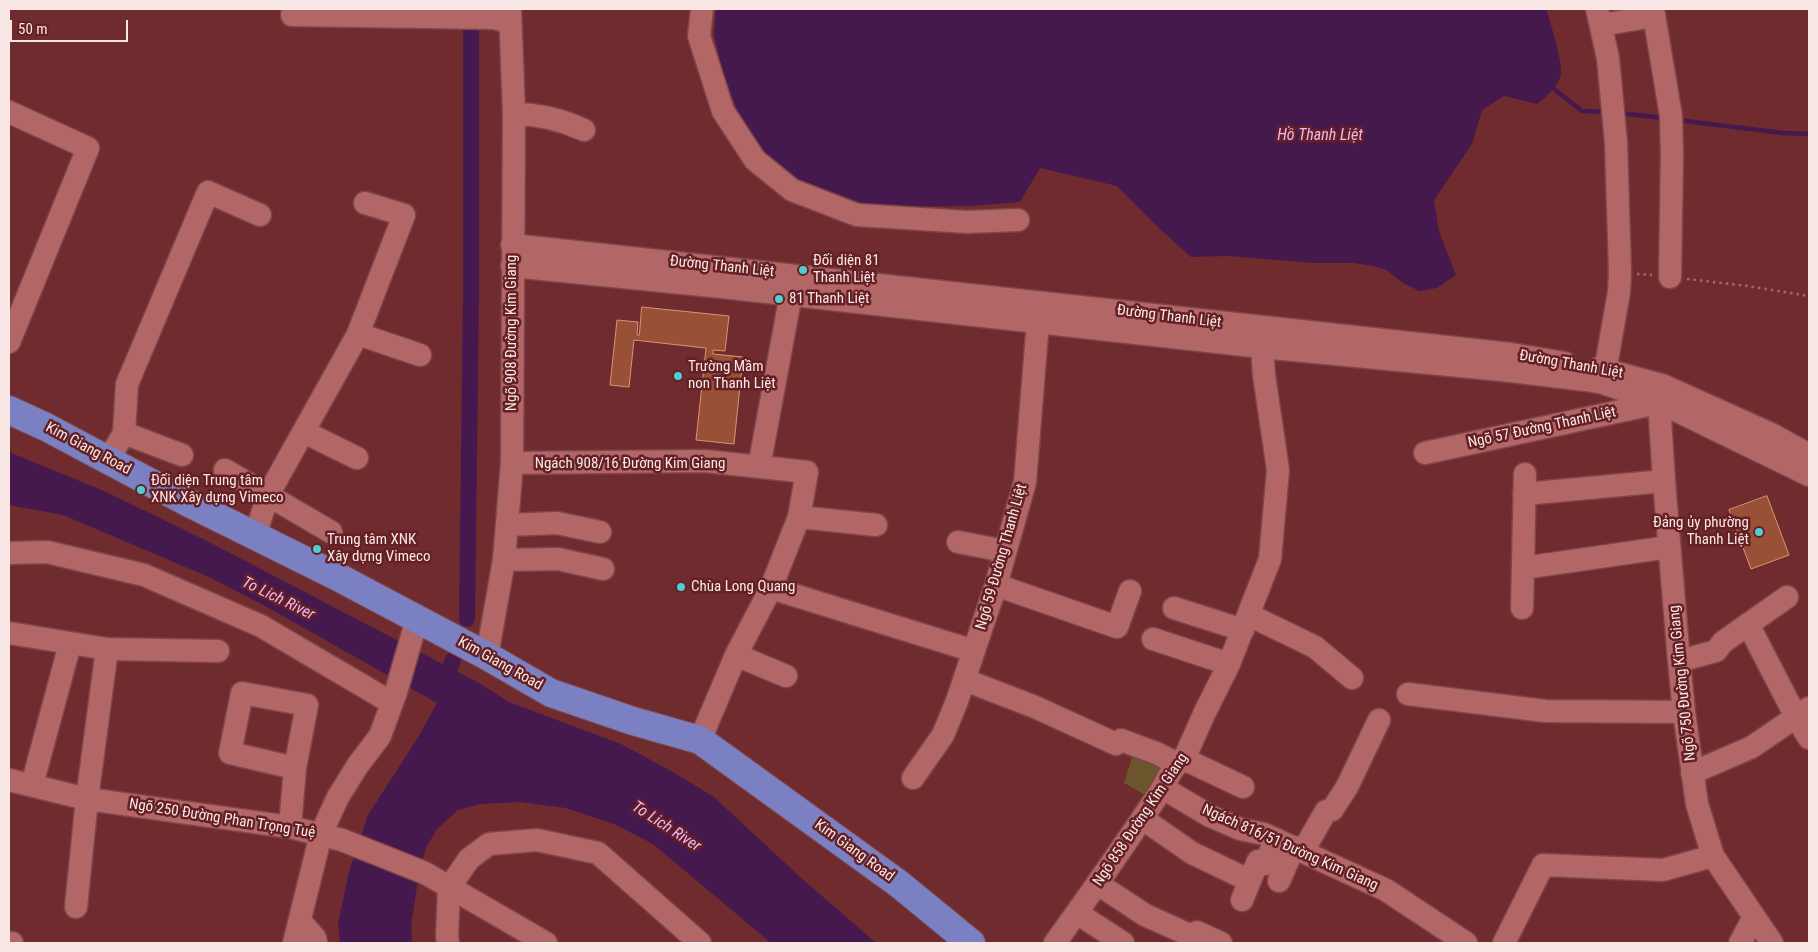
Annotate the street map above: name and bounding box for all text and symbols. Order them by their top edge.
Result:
scale bar [12,10,130,42]
text: 50 m [18,20,48,38]
water label: Hồ Thanh Liệt [1277,126,1363,146]
place label: Đối diện 81 Thanh Liệt [813,252,880,287]
street label: Đường Thanh Liệt [669,253,775,281]
street label: Ngõ 908 Đường Kim Giang [503,255,521,411]
marker: Đối diện 81 Thanh Liệt [797,264,809,276]
place label: 81 Thanh Liệt [789,290,869,308]
marker: 81 Thanh Liệt [773,293,785,305]
street label: Đường Thanh Liệt [1116,302,1222,332]
street label: Đường Thanh Liệt [1518,347,1624,383]
place label: Trường Mầm non Thanh Liệt [688,358,776,393]
marker: Trường Mầm non Thanh Liệt [672,370,684,382]
street label: Ngõ 57 Đường Thanh Liệt [1466,404,1618,452]
street label: Kim Giang Road [42,419,134,479]
street label: Ngách 908/16 Đường Kim Giang [535,455,725,473]
place label: Đối diện Trung tâm XNK Xây dựng Vimeco [151,472,284,507]
street label: Ngõ 59 Đường Thanh Liệt [973,482,1031,632]
marker: Đối diện Trung tâm XNK Xây dựng Vimeco [135,484,147,496]
place label: Đảng ủy phường Thanh Liệt [1653,514,1749,549]
marker: Đảng ủy phường Thanh Liệt [1753,526,1765,538]
place label: Trung tâm XNK Xây dựng Vimeco [327,531,430,566]
marker: Trung tâm XNK Xây dựng Vimeco [311,543,323,555]
water label: To Lich River [239,573,317,625]
place label: Chùa Long Quang [691,578,796,596]
marker: Chùa Long Quang [675,581,687,593]
street label: Ngõ 750 Đường Kim Giang [1666,604,1700,762]
street label: Kim Giang Road [454,633,546,695]
street label: Ngõ 858 Đường Kim Giang [1090,750,1192,890]
street label: Ngõ 250 Đường Phan Trọng Tuệ [128,795,316,843]
water label: To Lich River [628,798,704,856]
street label: Ngách 816/51 Đường Kim Giang [1199,801,1381,895]
street label: Kim Giang Road [811,816,897,886]

